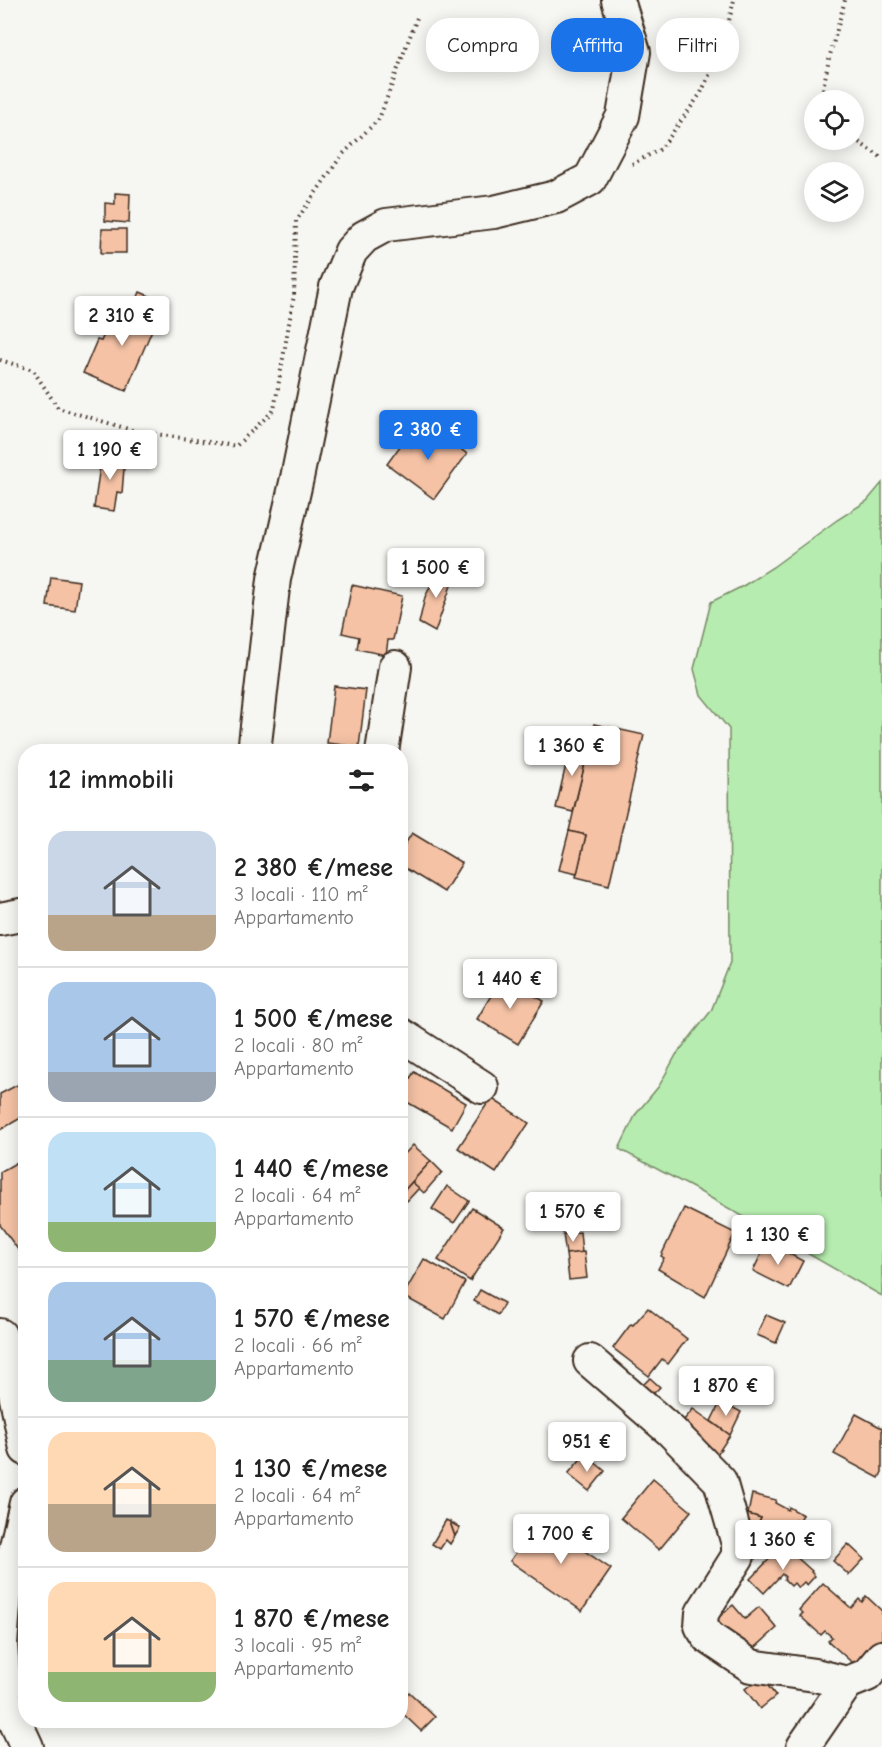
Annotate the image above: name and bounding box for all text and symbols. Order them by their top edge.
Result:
chip: Compra [426,18,539,72]
chip: Affitta [551,18,644,72]
chip: Filtri [656,18,739,72]
map controls [804,90,864,222]
button: locate [804,90,864,150]
button: layers [804,162,864,222]
pin: 2 310 € [67,296,177,347]
text: 2 310 € [88,304,156,327]
pin: 2 380 € [373,410,483,461]
text: 2 380 € [393,418,463,441]
pin: 1 190 € [55,430,165,481]
text: 1 190 € [77,438,143,461]
pin: 1 500 € [381,548,491,599]
text: 1 500 € [401,556,471,579]
pin: 1 360 € [517,726,627,777]
text: 1 360 € [538,734,606,757]
icon: filters [345,764,378,797]
text: 12 immobili [48,765,174,795]
text: 2 380 €/mese [234,853,393,883]
icon: home [96,855,168,927]
text: 3 locali · 110 m² [234,883,368,906]
text: Appartamento [234,906,354,929]
pin: 1 440 € [455,959,565,1010]
text: 1 440 € [477,967,543,990]
text: 1 500 €/mese [234,1004,393,1034]
icon: home [96,1006,168,1078]
text: 2 locali · 80 m² [234,1034,363,1057]
text: Appartamento [234,1057,354,1080]
text: 1 440 €/mese [234,1154,389,1184]
icon: home [96,1156,168,1228]
text: 2 locali · 64 m² [234,1184,361,1207]
pin: 1 570 € [518,1192,628,1243]
text: 1 570 € [540,1200,606,1223]
text: Appartamento [234,1207,354,1230]
pin: 1 130 € [723,1215,833,1266]
text: 1 130 € [745,1223,811,1246]
text: 1 570 €/mese [234,1304,390,1334]
icon: home [96,1306,168,1378]
text: 2 locali · 66 m² [234,1334,362,1357]
text: Appartamento [234,1357,354,1380]
pin: 1 870 € [671,1366,781,1417]
text: 1 870 € [693,1374,759,1397]
pin: 951 € [545,1422,629,1473]
text: 951 € [562,1430,612,1453]
text: 1 130 €/mese [234,1454,387,1484]
icon: home [96,1456,168,1528]
text: 2 locali · 64 m² [234,1484,361,1507]
text: Appartamento [234,1507,354,1530]
pin: 1 700 € [506,1514,616,1565]
pin: 1 360 € [728,1520,838,1571]
text: 1 700 € [527,1522,595,1545]
text: 1 360 € [749,1528,817,1551]
text: 1 870 €/mese [234,1604,389,1634]
icon: home [96,1606,168,1678]
text: 3 locali · 95 m² [234,1634,361,1657]
text: Appartamento [234,1657,354,1680]

